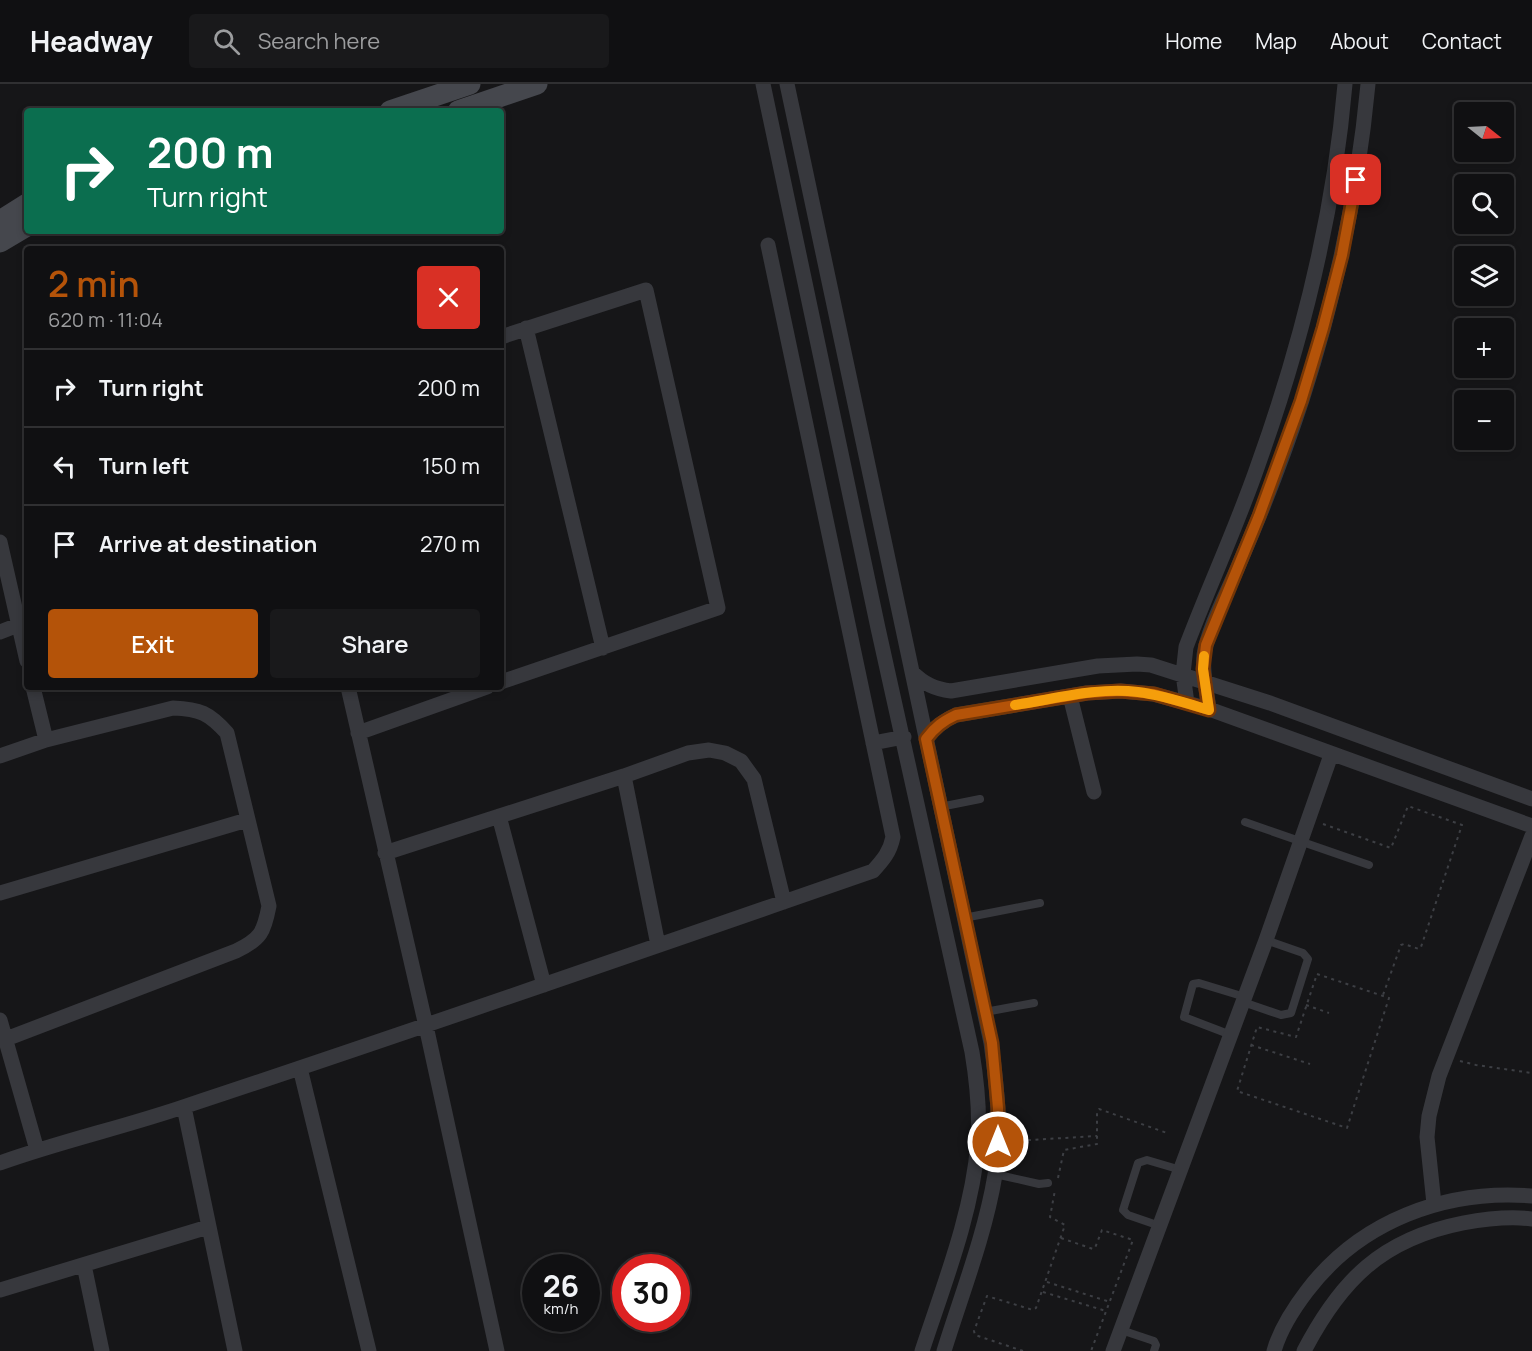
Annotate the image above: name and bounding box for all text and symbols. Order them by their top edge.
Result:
search box [189,14,609,68]
text: Headway [30,22,153,60]
icon: search [210,25,243,58]
text: Search here [258,26,380,56]
text: Home [1165,27,1222,55]
text: Map [1255,27,1297,55]
text: About [1330,27,1389,55]
text: Contact [1422,27,1502,55]
north arrow [1454,102,1514,162]
map controls [1454,102,1514,450]
text: 200 m [147,123,273,181]
icon: right [48,132,126,210]
pin [1330,154,1381,205]
icon: arrive [1339,163,1372,196]
button: search [1454,174,1514,234]
text: Turn right [147,178,268,215]
button: layers [1454,246,1514,306]
text: 2 min [48,259,140,308]
button: close [417,266,480,329]
text: 620 m · 11:04 [48,306,163,333]
button: + [1454,318,1514,378]
icon: right [48,372,81,405]
text: Turn right [99,373,204,403]
text: 200 m [418,373,480,403]
button: − [1454,390,1514,450]
icon: left [48,450,81,483]
text: Turn left [99,451,189,481]
text: 150 m [422,451,480,481]
icon: arrive [48,528,81,561]
text: Arrive at destination [99,529,317,559]
text: 270 m [420,529,480,559]
button: Exit [48,609,258,678]
button: Share [270,609,480,678]
position arrow [966,1110,1030,1174]
speed limit sign: 30 [612,1254,690,1332]
text: 26 [543,1265,579,1306]
text: km/h [544,1298,578,1319]

